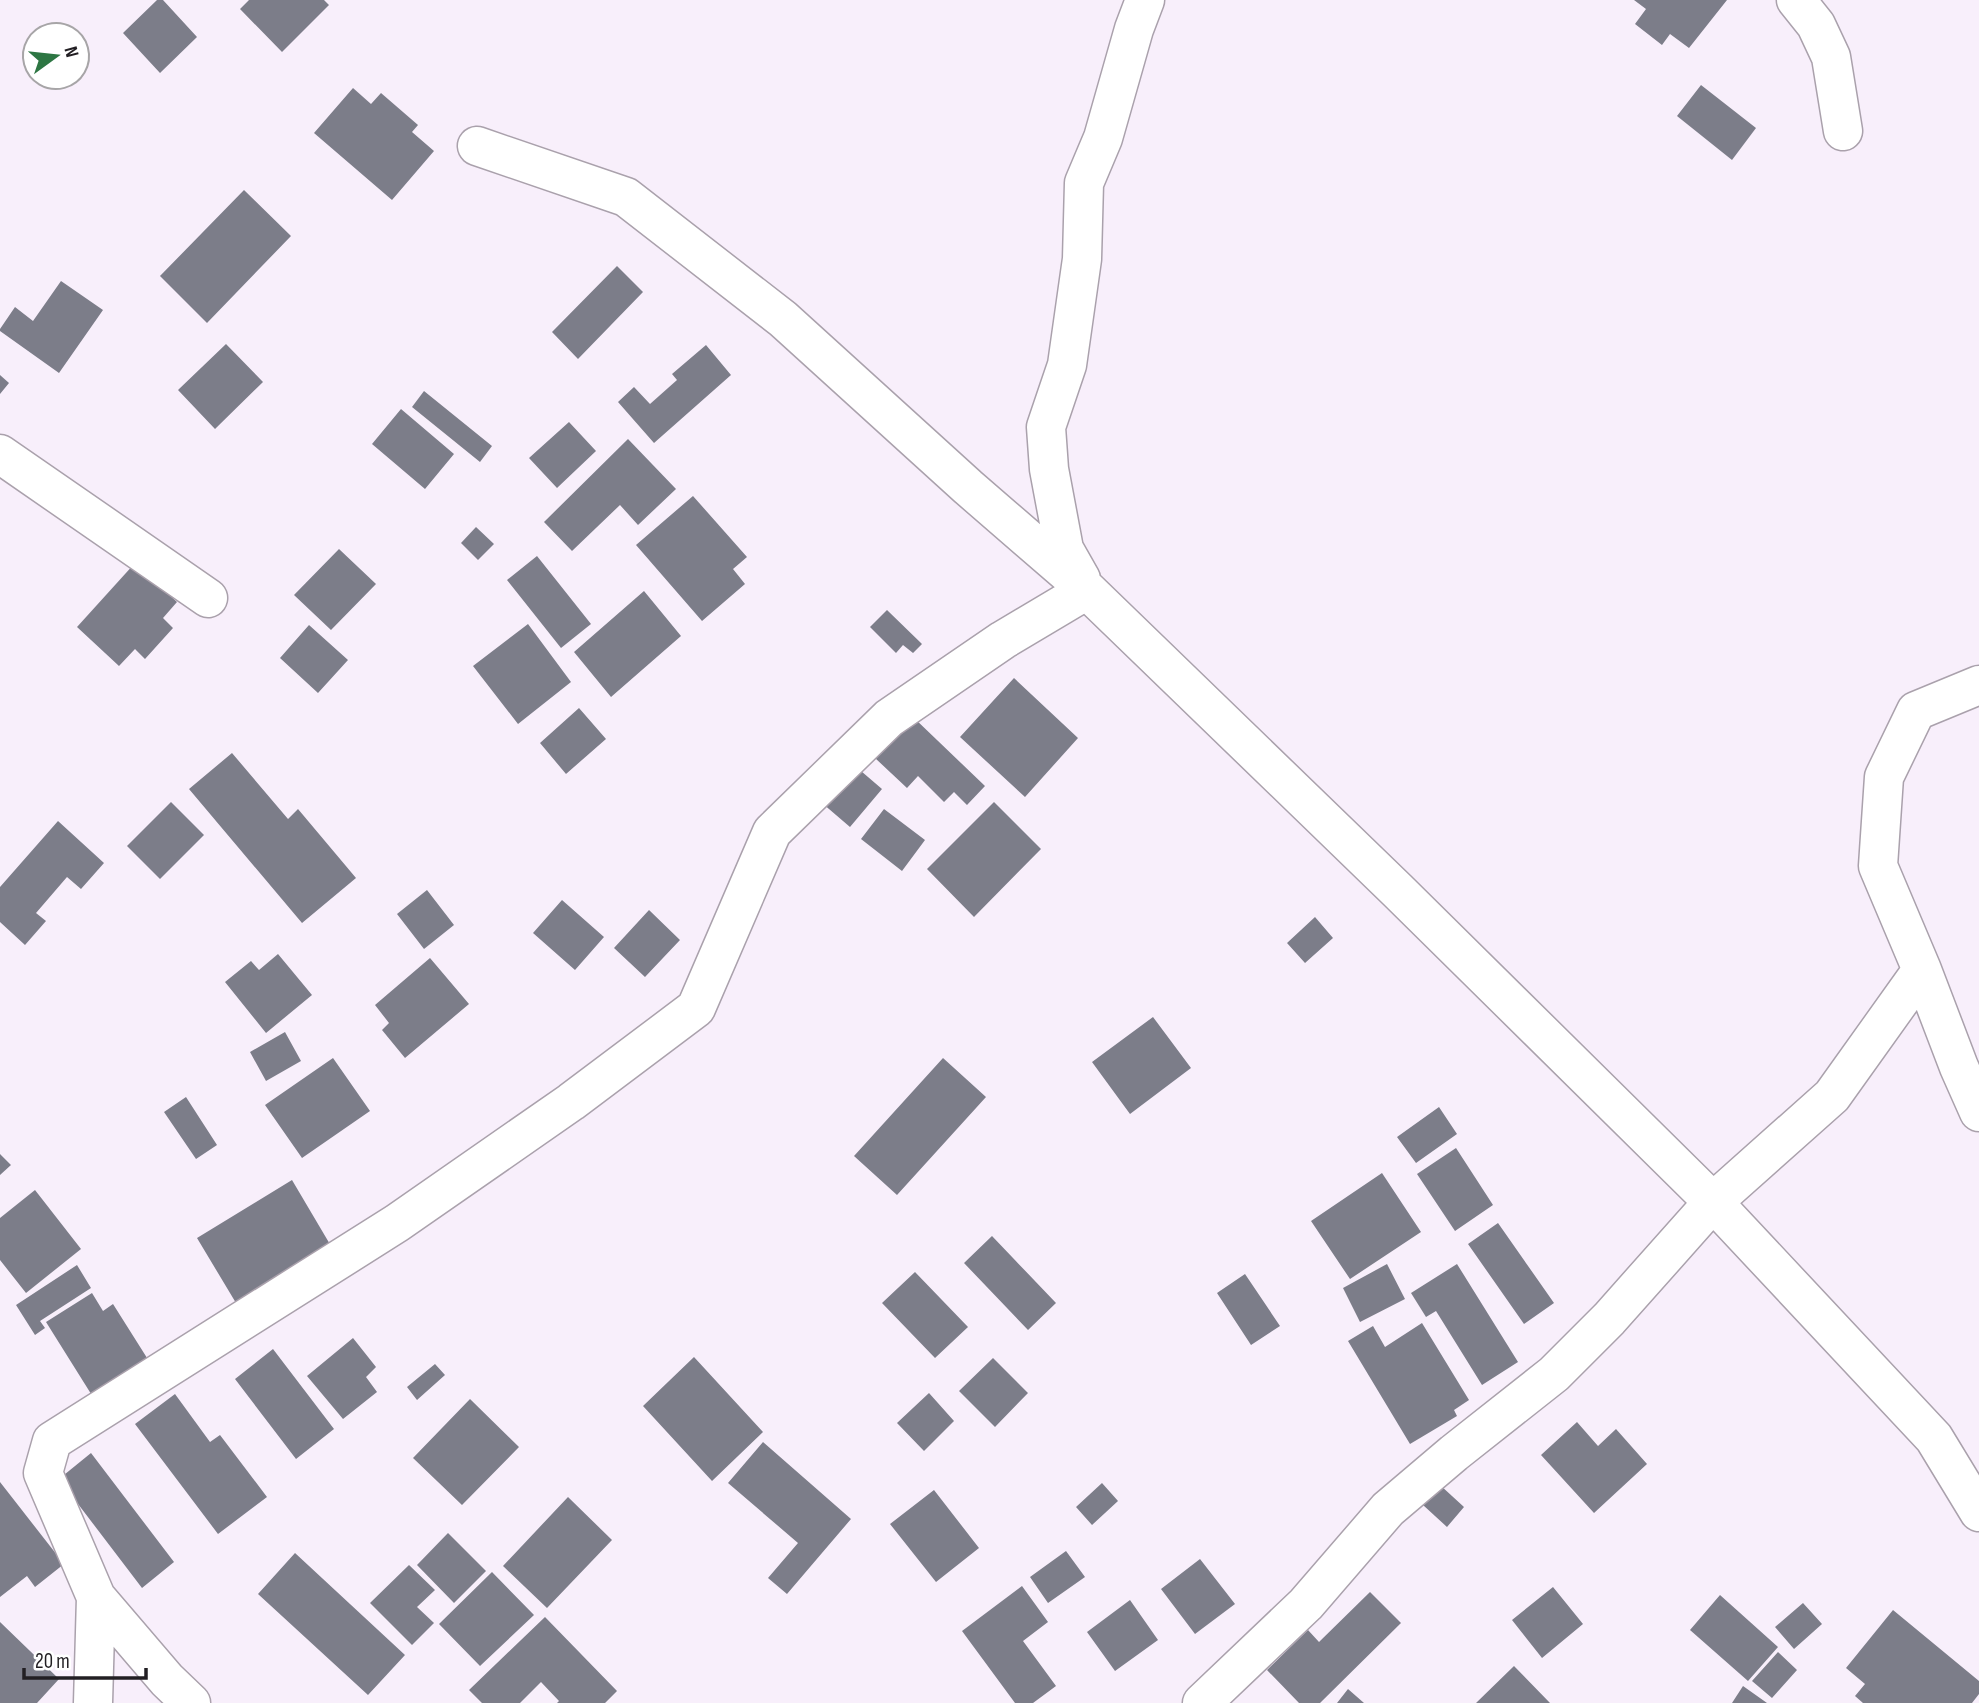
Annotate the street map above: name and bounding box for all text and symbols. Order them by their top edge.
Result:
north arrow [21,21,91,91]
text: N [59,44,83,60]
scale bar [24,1636,147,1680]
text: 20 m [35,1649,70,1674]

